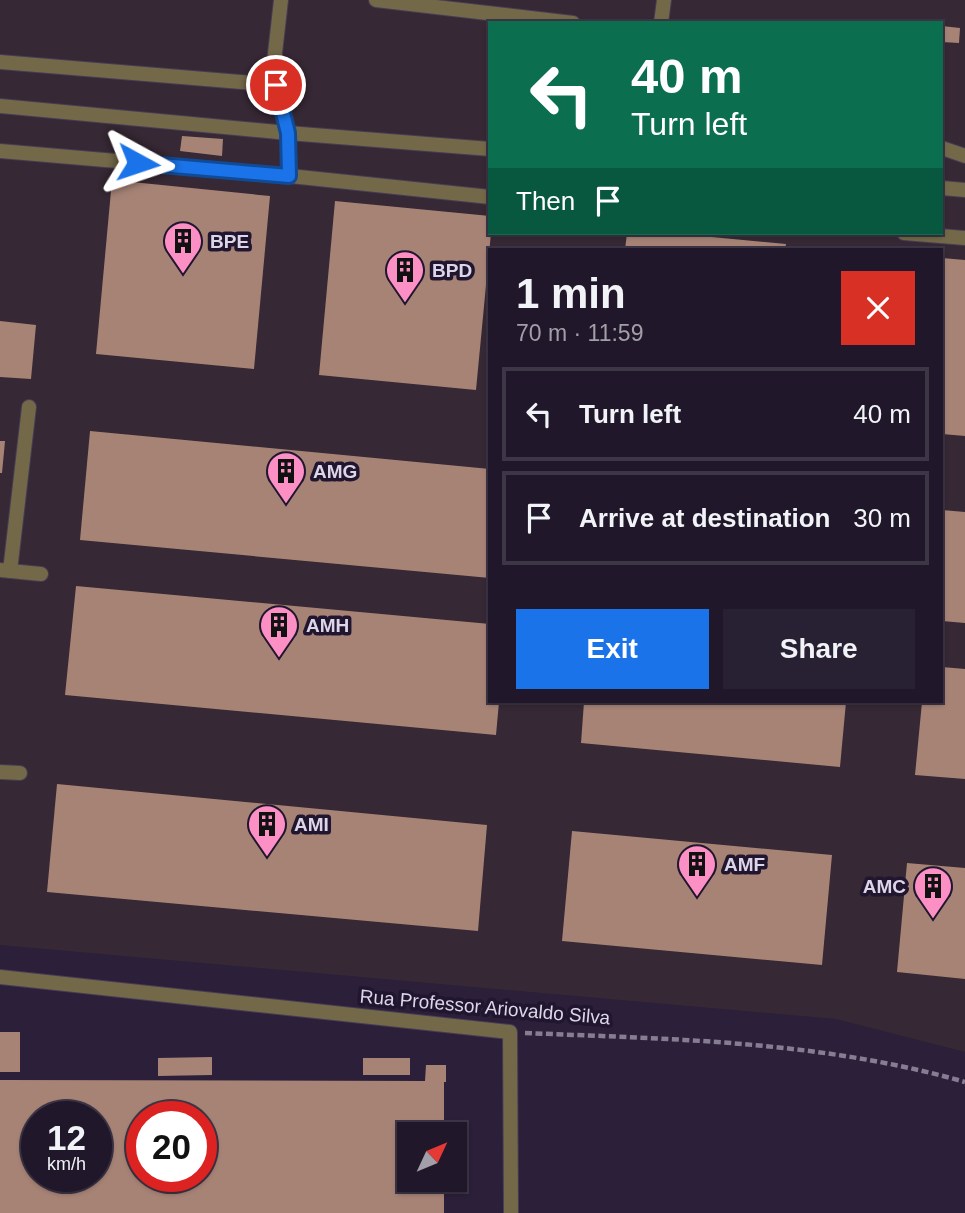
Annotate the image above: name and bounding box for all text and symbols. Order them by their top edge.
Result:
icon: left [516,49,607,140]
text: 40 m [631,49,743,103]
pin [246,55,306,115]
icon: arrive [257,66,295,104]
text: Turn left [631,106,747,142]
position arrow [101,126,175,200]
icon: arrive [589,182,627,220]
text: Then [516,186,575,216]
building icon: BPE [162,220,204,275]
place label: BPE [210,231,249,252]
building icon: BPD [384,249,426,304]
place label: BPD [432,260,472,281]
text: 1 min [516,270,626,317]
button: close [841,271,915,345]
text: 70 m · 11:59 [516,320,643,346]
icon: left [520,395,558,433]
text: Turn left [579,399,681,429]
text: 40 m [853,399,911,429]
building icon: AMG [265,450,307,505]
place label: AMG [313,461,357,482]
icon: arrive [520,499,558,537]
text: Arrive at destination [579,503,830,533]
text: 30 m [853,503,911,533]
building icon: AMH [258,604,300,659]
button: Exit [516,609,709,689]
button: Share [723,609,915,689]
place label: AMH [306,615,349,636]
building icon: AMI [246,803,288,858]
place label: AMI [294,814,329,835]
building icon: AMF [676,843,718,898]
place label: AMF [724,854,765,875]
building icon: AMC [912,865,954,920]
place label: AMC [863,876,906,897]
street label: Rua Professor Ariovaldo Silva [359,986,612,1028]
speed limit sign: 20 [126,1101,217,1192]
text: 12 [47,1118,86,1157]
north arrow [397,1122,467,1192]
map controls [397,1122,467,1192]
text: km/h [47,1154,86,1174]

